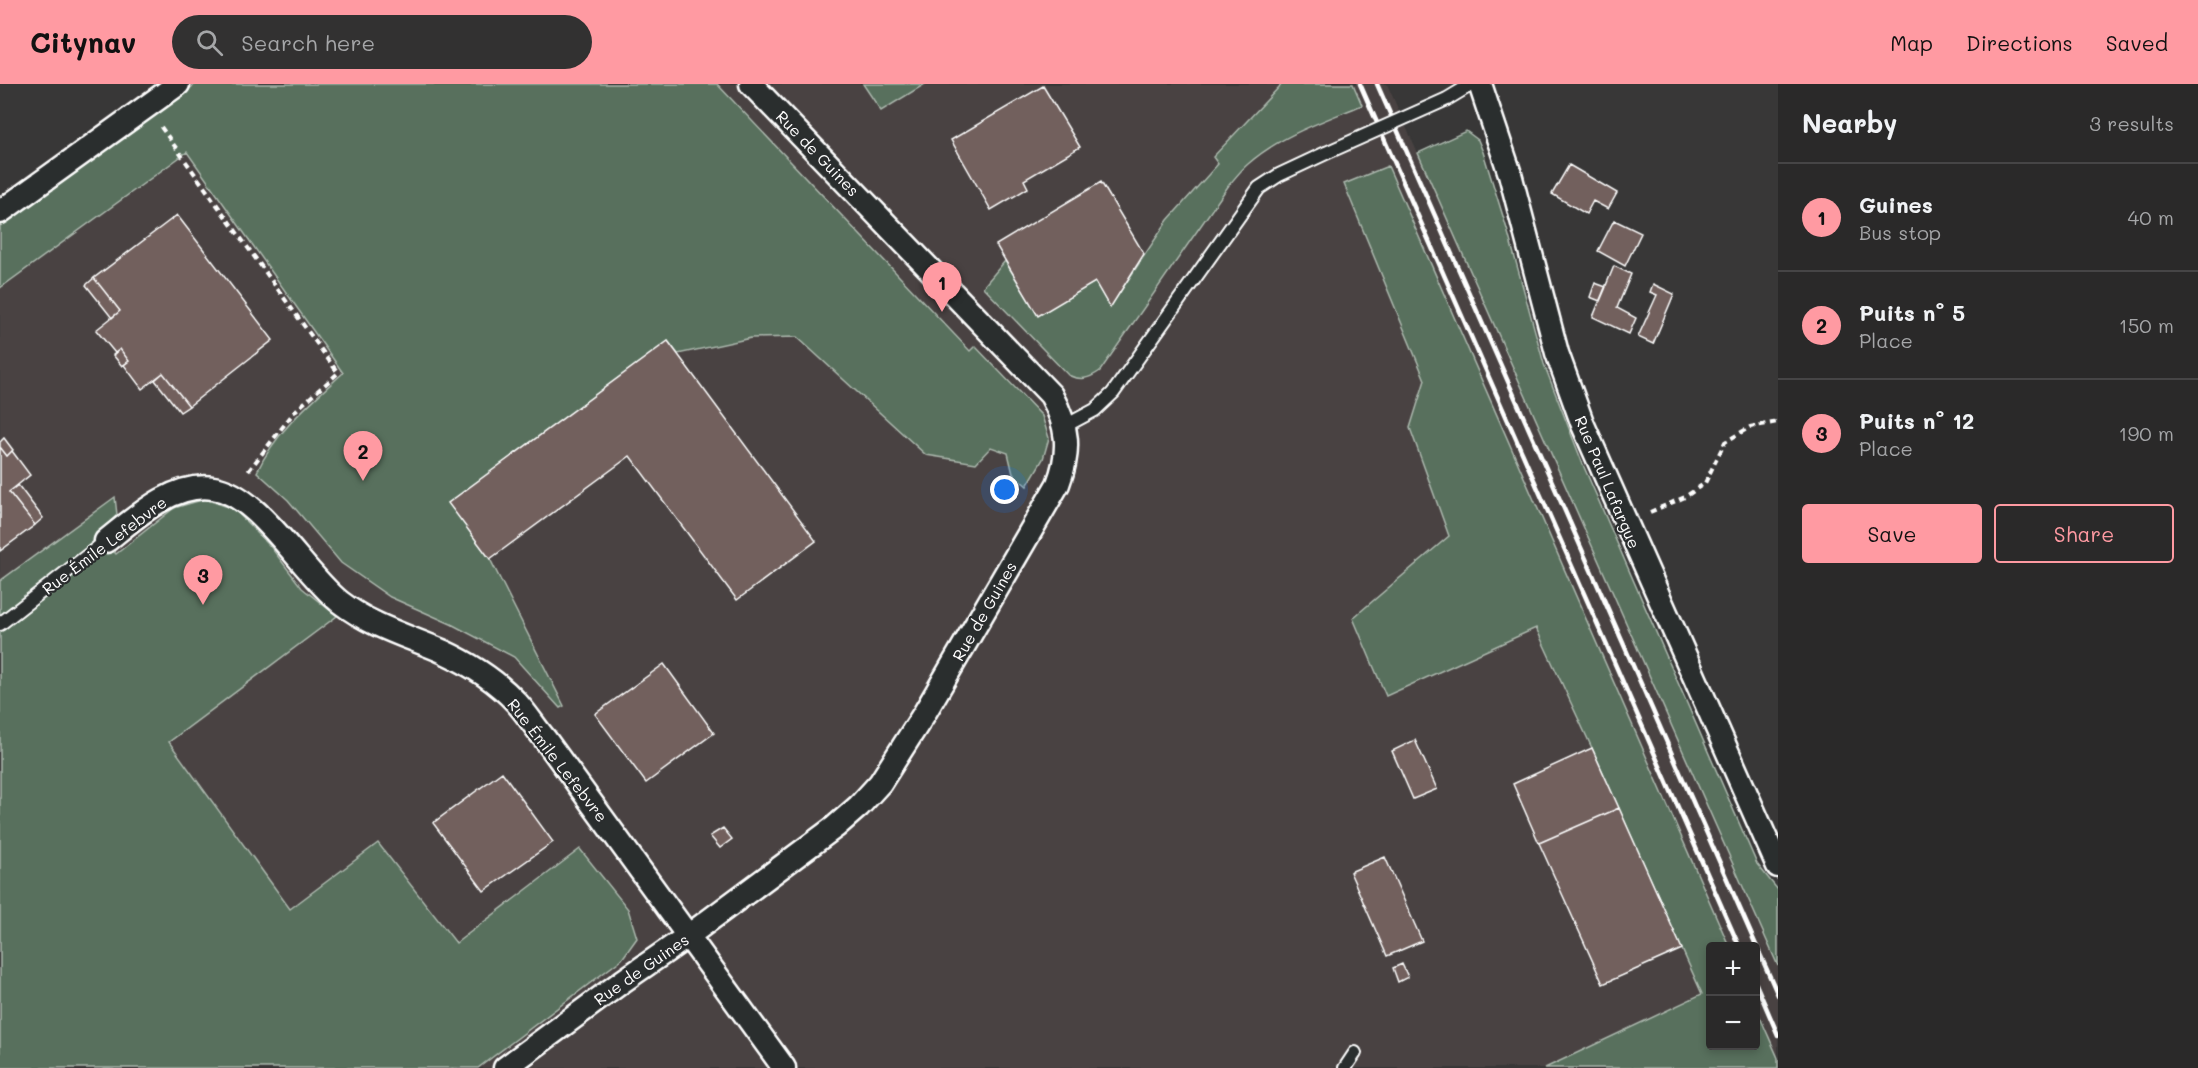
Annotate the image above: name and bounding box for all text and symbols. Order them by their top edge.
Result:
search box [172,15,592,69]
text: Citynav [30,24,136,60]
icon: search [193,26,226,59]
text: Search here [241,28,375,57]
text: Map [1890,29,1933,56]
text: Directions [1966,29,2073,56]
text: Saved [2106,29,2168,56]
street label: Rue de Guines [772,106,864,200]
text: Nearby [1802,106,1897,140]
text: 3 results [2089,110,2174,136]
text: Guines [1859,190,1933,219]
text: 1 [1817,204,1826,230]
text: 40 m [2128,204,2174,230]
text: Bus stop [1859,219,1941,245]
pin: 1 [922,262,962,312]
text: Puits n° 5 [1859,298,1965,327]
text: 2 [1816,312,1827,338]
text: 150 m [2119,312,2174,338]
text: Place [1859,327,1913,353]
text: Puits n° 12 [1859,406,1974,435]
street label: Rue Paul Lafargue [1571,412,1645,552]
text: 3 [1816,420,1828,446]
text: 190 m [2119,420,2174,446]
pin: 2 [344,432,382,481]
text: Place [1859,435,1913,461]
your location [990,475,1019,504]
street label: Rue Émile Lefebvre [37,491,171,599]
button: Save [1802,504,1982,563]
button: Share [1994,504,2174,563]
pin: 3 [184,556,222,605]
street label: Rue de Guines [947,558,1021,664]
street label: Rue Émile Lefebvre [503,694,613,826]
street label: Rue de Guines [589,928,693,1010]
map controls [1706,942,1760,1050]
button: + [1706,942,1760,996]
button: − [1706,996,1760,1050]

